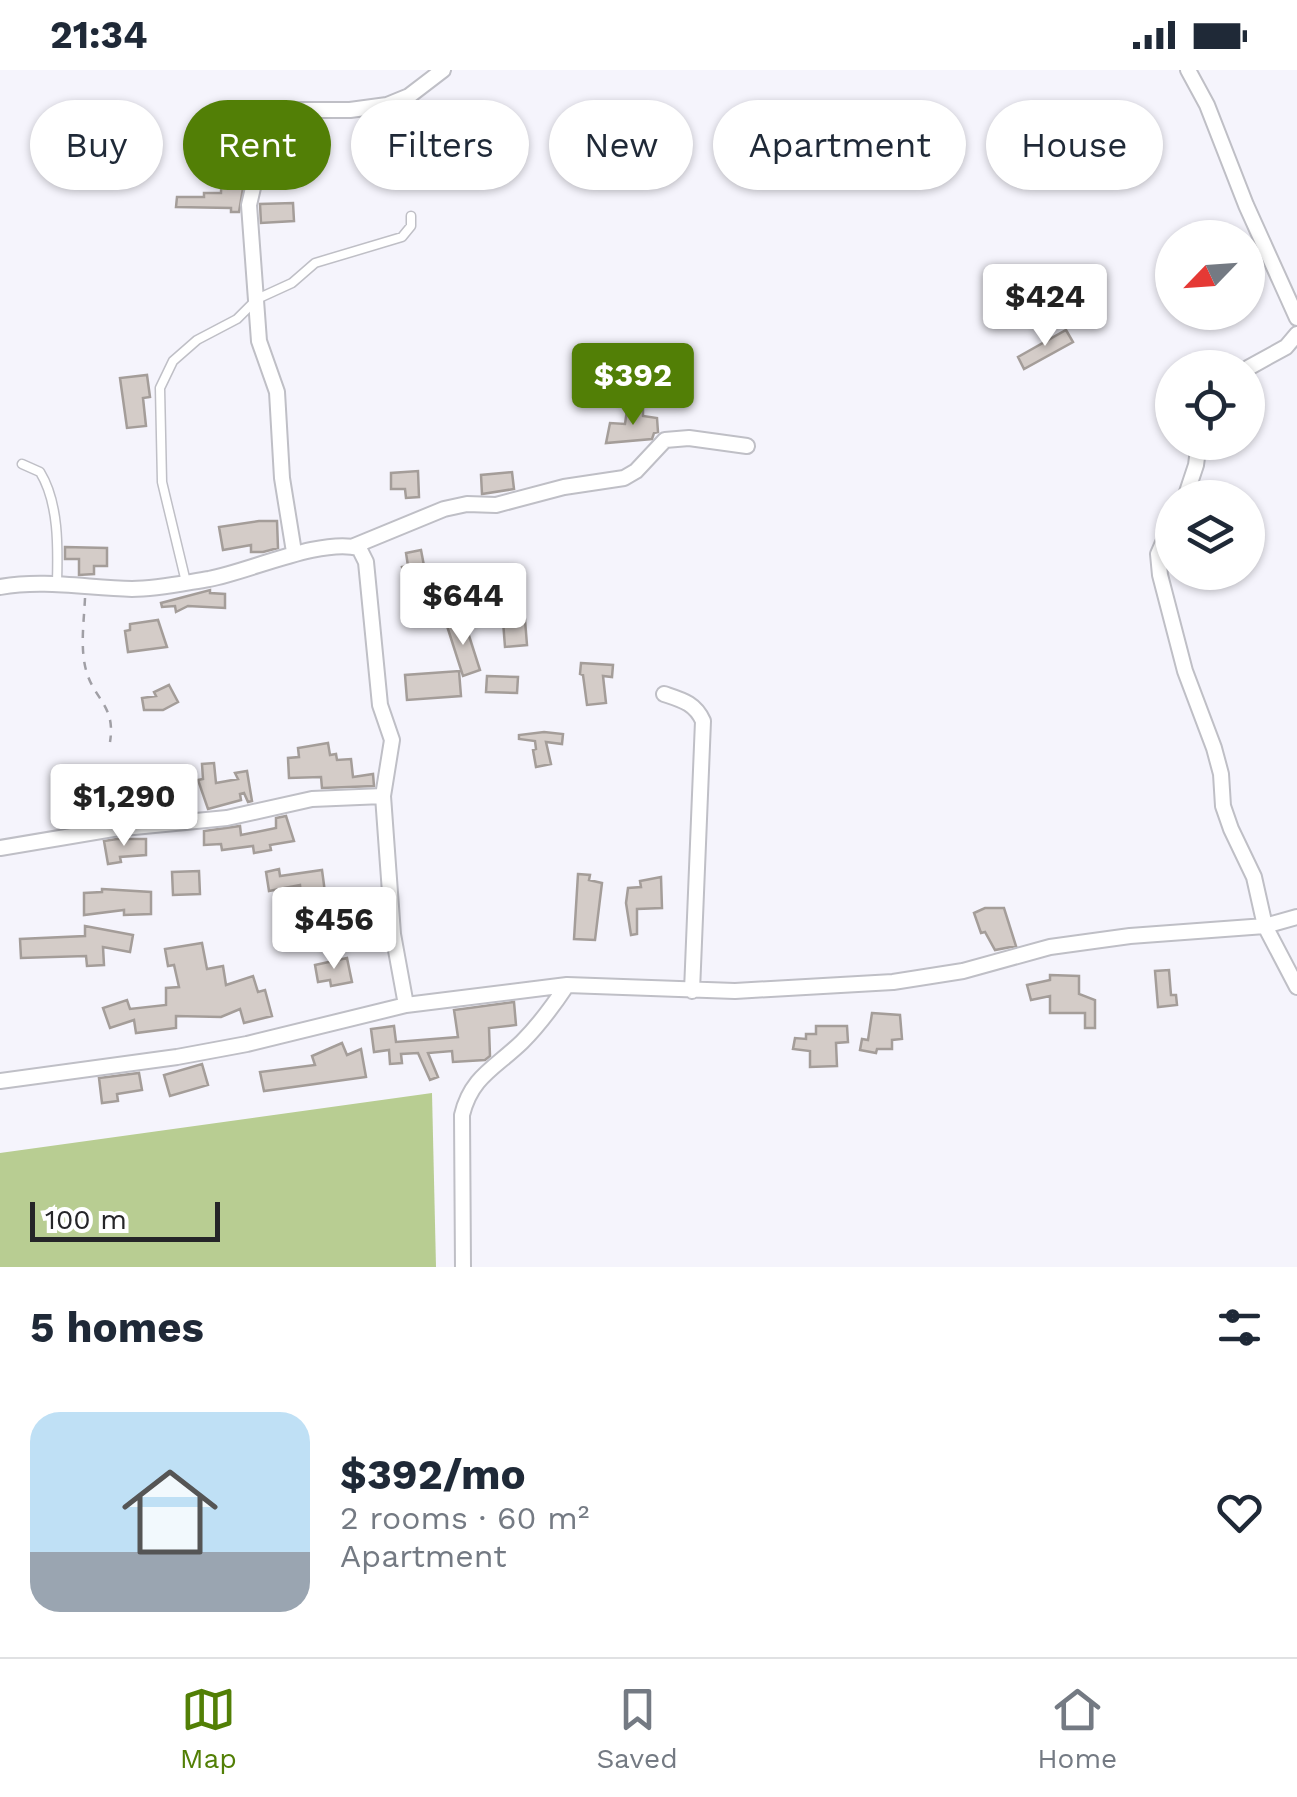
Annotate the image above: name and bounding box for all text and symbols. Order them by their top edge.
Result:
text: 21:34 [50,13,148,57]
chip: Buy [30,100,163,190]
chip: Rent [183,100,331,190]
chip: Filters [351,100,529,190]
chip: New [549,100,693,190]
chip: Apartment [713,100,966,190]
chip: House [986,100,1163,190]
north arrow [1155,220,1265,330]
map controls [1155,220,1265,590]
pin: $424 [986,264,1104,349]
text: $424 [1005,277,1085,315]
pin: $392 [574,343,692,428]
button: locate [1155,350,1265,460]
text: $392 [594,356,672,394]
button: layers [1155,480,1265,590]
pin: $644 [404,563,522,648]
text: $644 [422,576,504,614]
pin: $1,290 [43,764,205,849]
text: $1,290 [73,777,175,815]
pin: $456 [275,887,393,972]
text: $456 [294,900,374,938]
scale bar [30,1197,220,1242]
text: 100 m [45,1203,127,1236]
icon: filters [1212,1300,1267,1355]
text: 5 homes [30,1303,204,1352]
text: $392/mo [340,1450,526,1499]
icon: home [110,1452,230,1572]
icon: heart [1212,1485,1267,1540]
text: 2 rooms · 60 m² [340,1499,589,1537]
text: Apartment [340,1537,507,1575]
tab: Map [180,1682,237,1775]
tab: Saved [596,1682,678,1775]
tab: Home [1037,1682,1117,1775]

